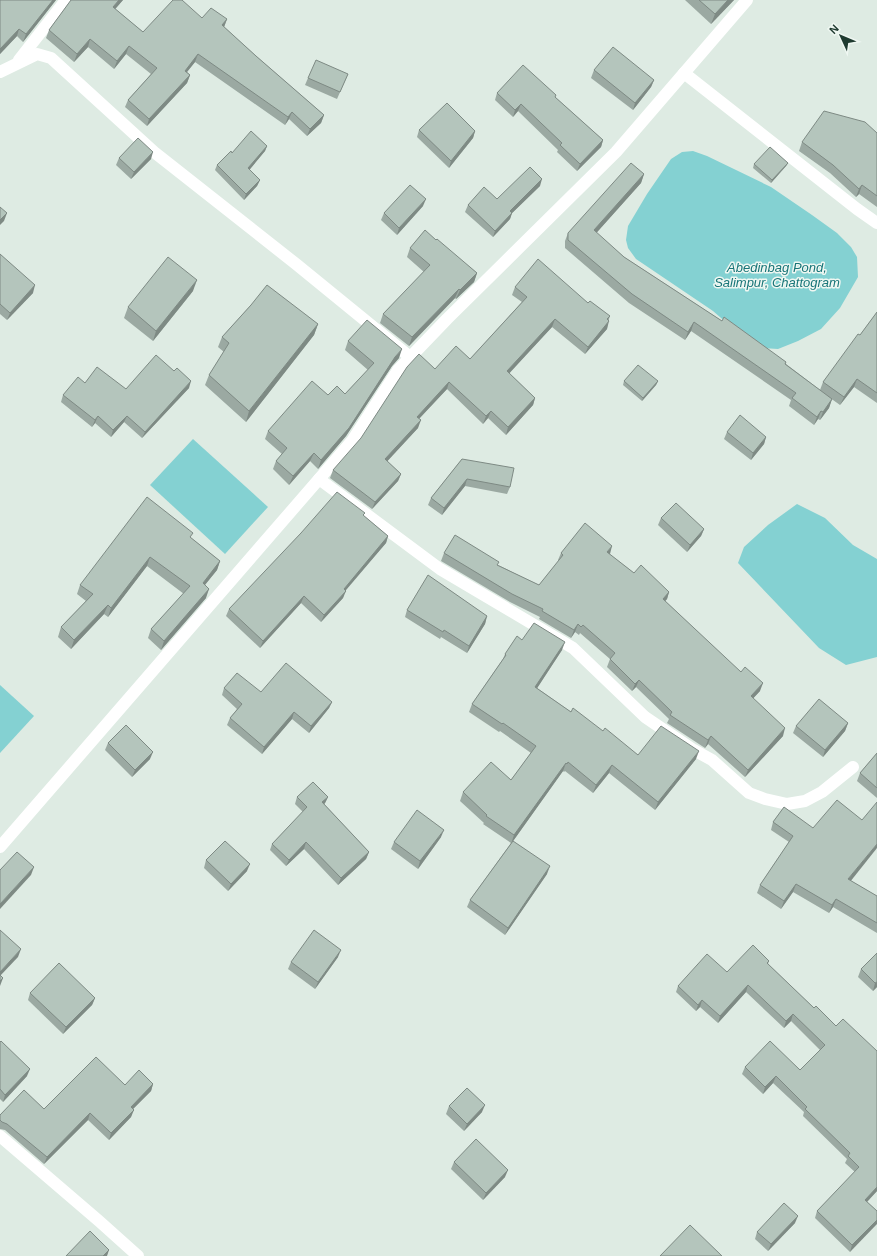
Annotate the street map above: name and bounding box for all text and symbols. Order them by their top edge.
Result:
north arrow [821,16,861,56]
text: N [827,22,841,36]
water label: Abedinbag Pond, Salimpur, Chattogram [714,260,840,290]

